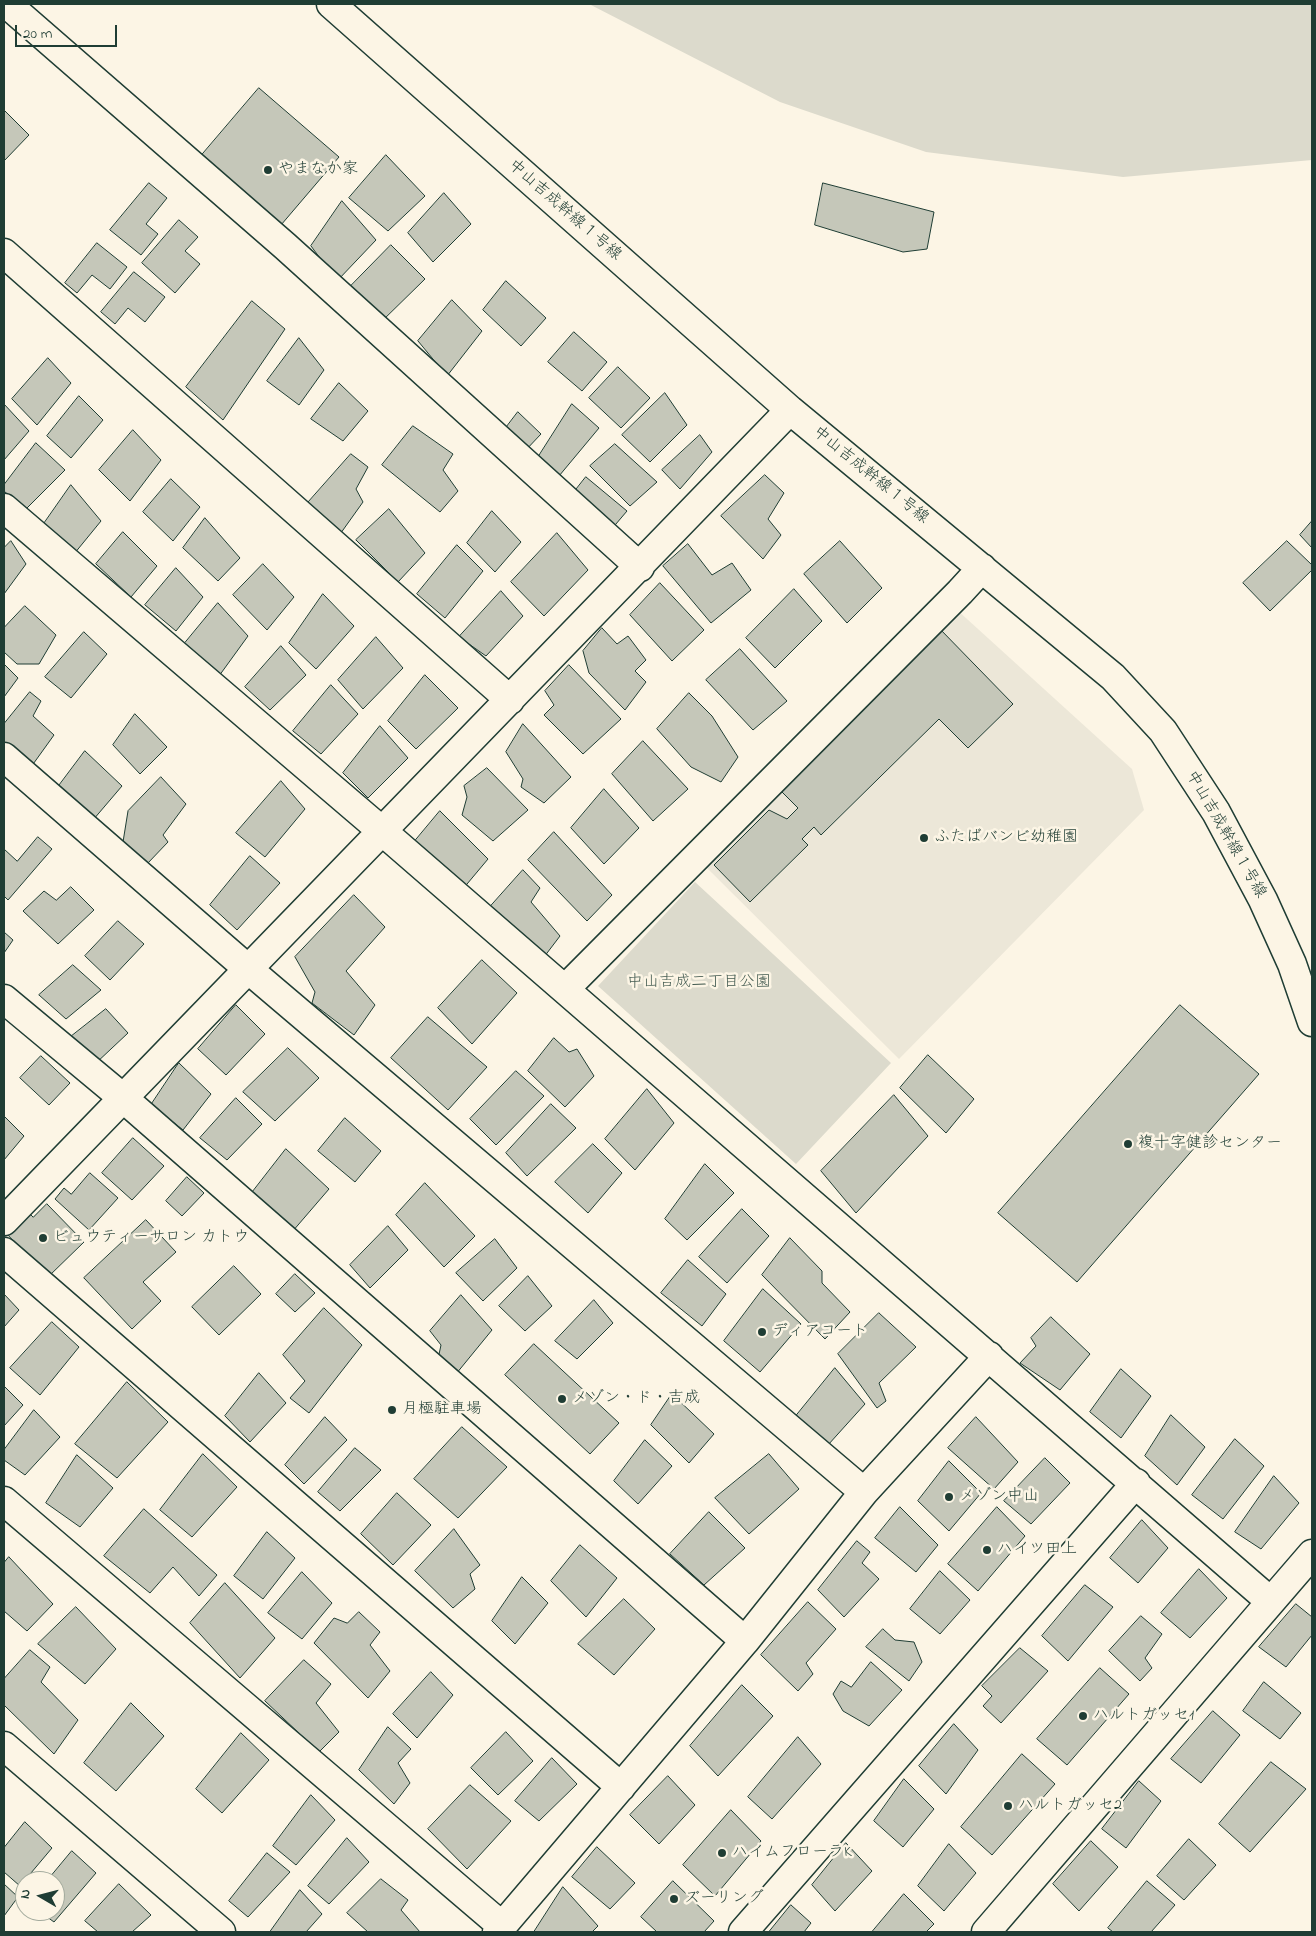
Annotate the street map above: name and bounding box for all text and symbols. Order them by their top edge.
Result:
scale bar [18,15,120,47]
text: 20 m [23,23,52,45]
street label: 中山吉成幹線１号線 [503,157,625,265]
place label: やまなか家 [278,160,358,180]
marker: やまなか家 [262,164,274,176]
street label: 中山吉成幹線１号線 [808,423,932,529]
street label: 中山吉成幹線１号線 [1181,768,1269,902]
place label: ふたばバンビ幼稚園 [934,828,1078,848]
marker: ふたばバンビ幼稚園 [918,832,930,844]
park label: 中山吉成二丁目公園 [627,973,771,993]
place label: 複十字健診センター [1138,1134,1282,1154]
marker: 複十字健診センター [1122,1138,1134,1150]
place label: ビュウティーサロン カトウ [53,1228,249,1248]
marker: ビュウティーサロン カトウ [37,1232,49,1244]
place label: ディアコート [772,1322,868,1342]
marker: ディアコート [756,1326,768,1338]
place label: メゾン・ド・吉成 [572,1389,700,1409]
marker: メゾン・ド・吉成 [556,1393,568,1405]
place label: 月極駐車場 [402,1400,482,1420]
marker: 月極駐車場 [386,1404,398,1416]
place label: メゾン中山 [959,1487,1039,1507]
marker: メゾン中山 [943,1491,955,1503]
place label: ハイツ田上 [997,1540,1077,1560]
marker: ハイツ田上 [981,1544,993,1556]
place label: ハルトガッセ1 [1093,1706,1194,1726]
marker: ハルトガッセ1 [1077,1710,1089,1722]
place label: ハルトガッセ2 [1018,1796,1122,1816]
marker: ハルトガッセ2 [1002,1800,1014,1812]
place label: ハイムフローラK [732,1843,852,1863]
marker: ハイムフローラK [716,1847,728,1859]
north arrow [15,1871,65,1921]
text: N [15,1888,37,1900]
place label: ズーリング [684,1889,764,1909]
marker: ズーリング [668,1893,680,1905]

